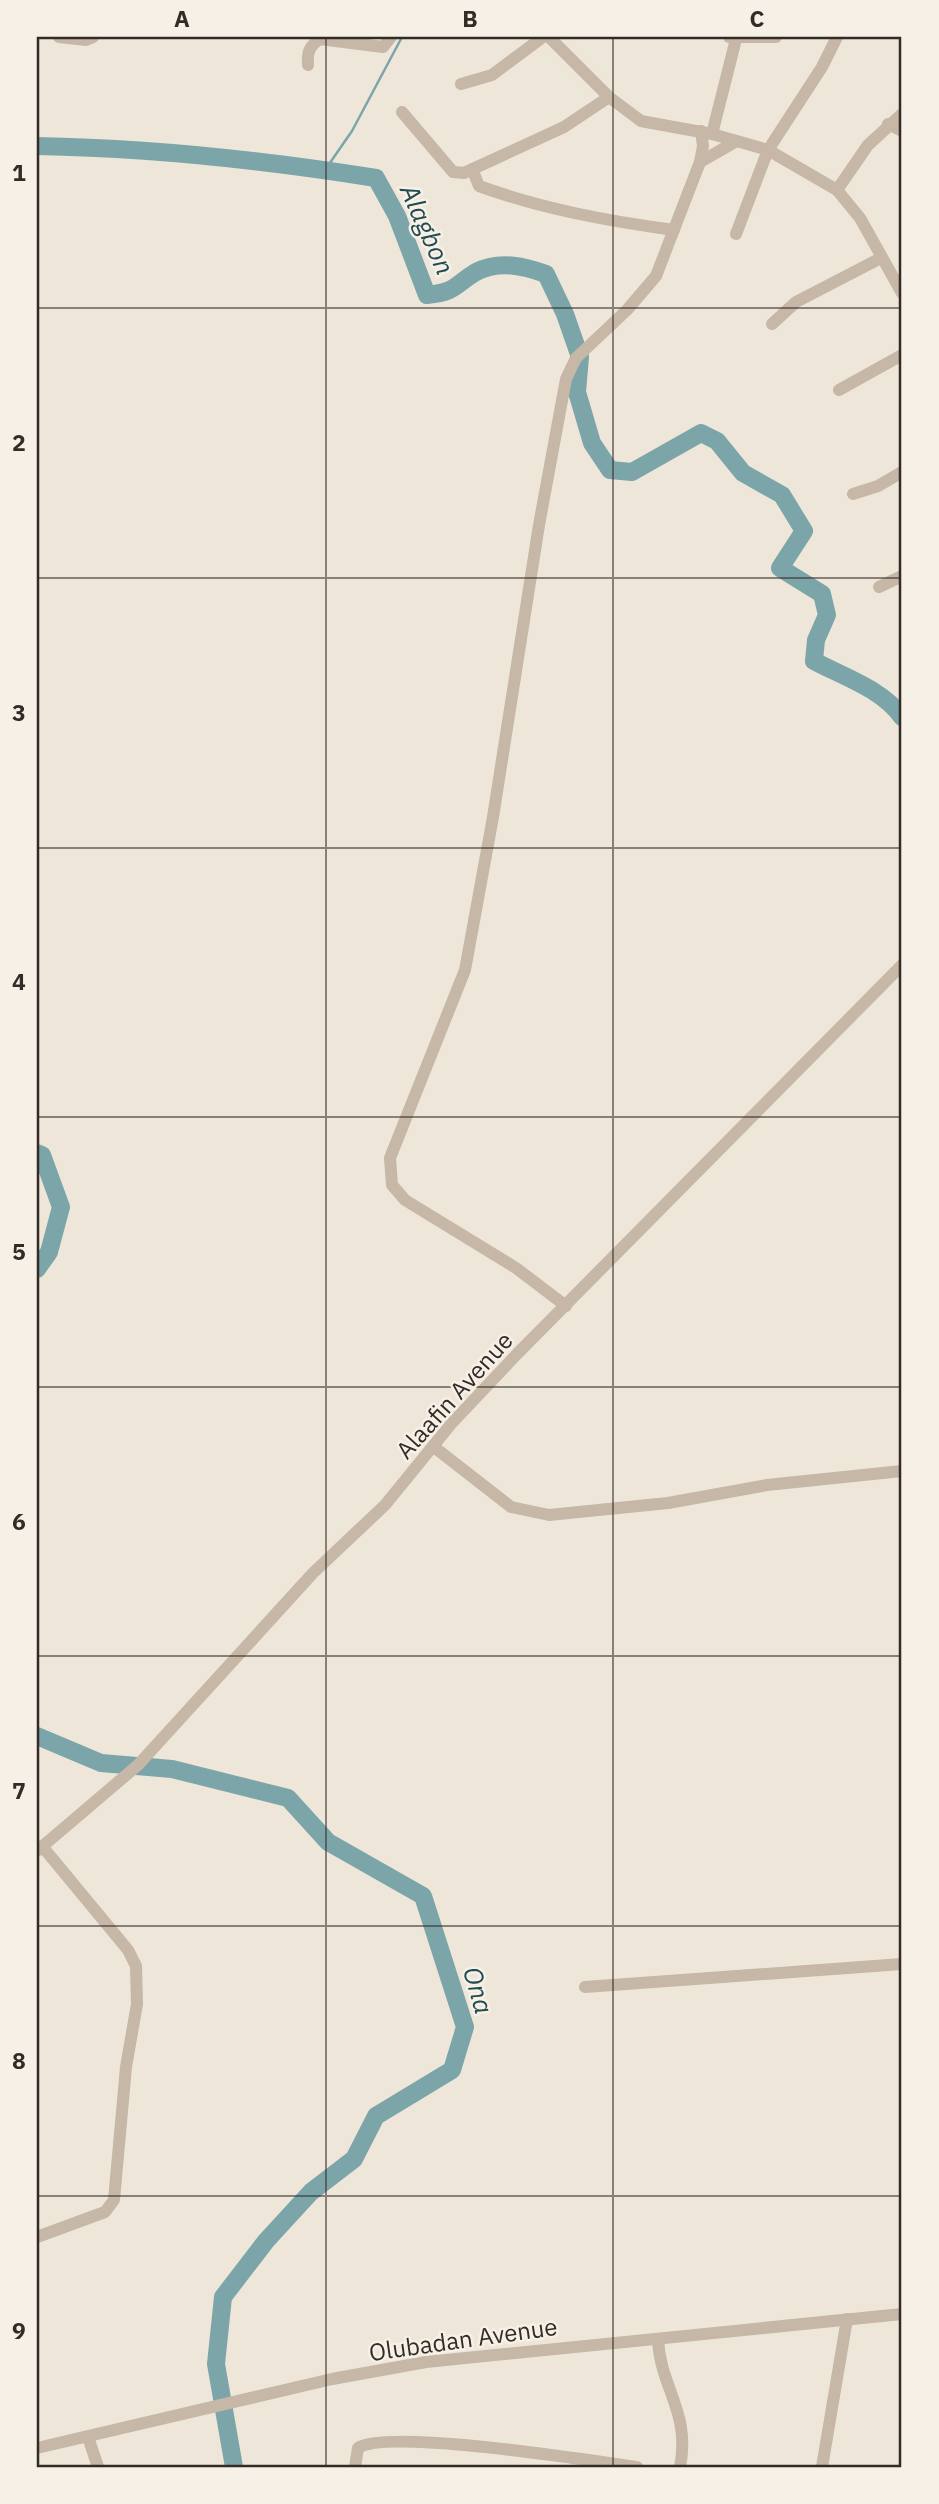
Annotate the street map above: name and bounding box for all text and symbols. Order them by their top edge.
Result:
text: A [174,3,190,33]
text: B [462,3,478,33]
text: C [750,3,765,33]
text: 1 [12,157,26,187]
water label: Alagbon [393,178,463,279]
text: 2 [12,427,26,457]
text: 3 [12,697,26,727]
text: 4 [12,966,26,996]
text: 5 [12,1236,26,1266]
street label: Alaafin Avenue [388,1325,520,1465]
text: 6 [12,1506,26,1536]
text: 7 [12,1775,26,1805]
water label: Ona [456,1962,502,2018]
text: 8 [12,2045,26,2075]
street label: Olubadan Avenue [367,2310,559,2368]
text: 9 [12,2315,26,2345]

